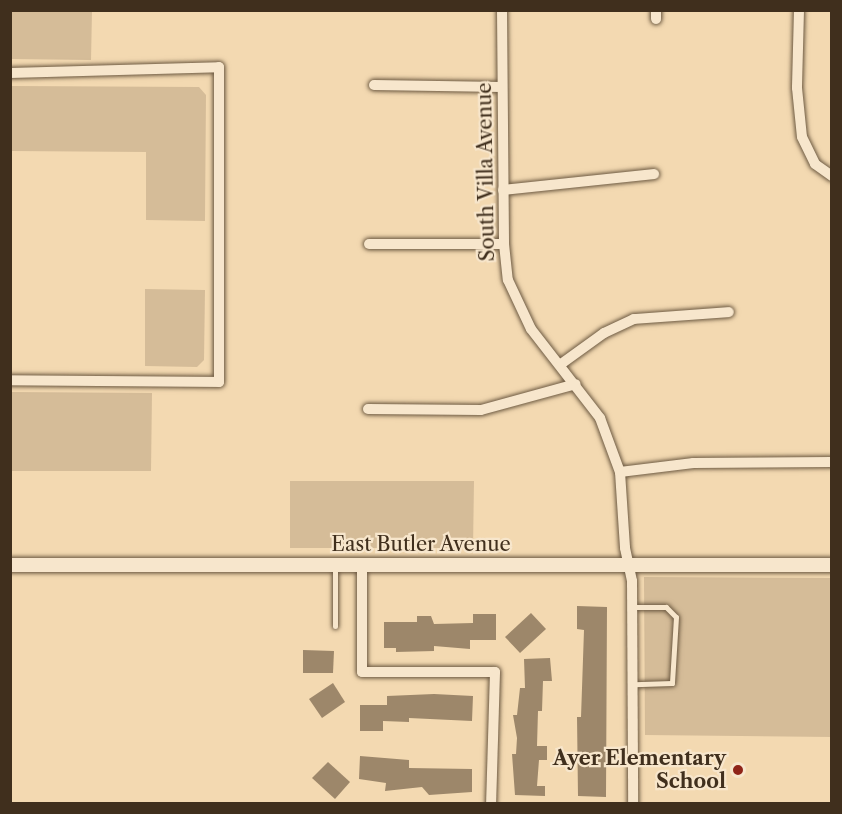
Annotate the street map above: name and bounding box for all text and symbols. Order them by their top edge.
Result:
street label: South Villa Avenue [472,81,500,263]
street label: East Butler Avenue [331,532,511,556]
place label: Ayer Elementary School [553,746,726,793]
marker: Ayer Elementary School [731,763,745,777]

